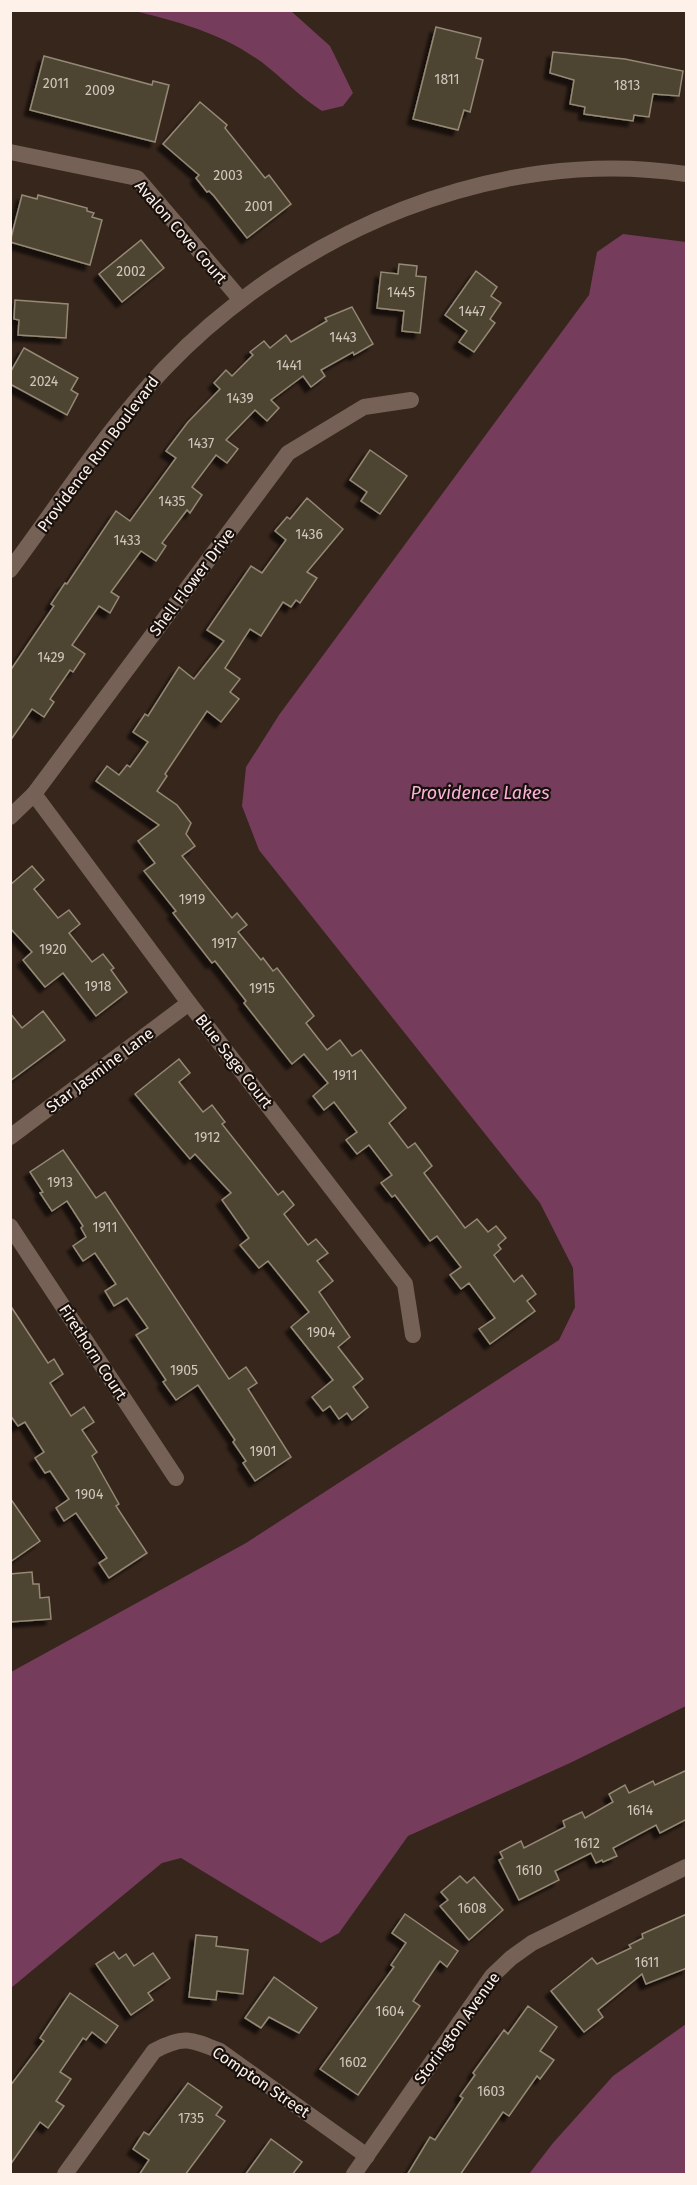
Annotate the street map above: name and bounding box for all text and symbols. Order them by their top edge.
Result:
house number: 1811 [434,71,460,88]
house number: 2011 [43,75,69,92]
house number: 1813 [614,77,640,94]
house number: 2009 [85,82,115,99]
house number: 2003 [213,167,243,184]
street label: Avalon Cove Court [131,176,231,288]
house number: 2001 [245,198,273,215]
house number: 2002 [116,263,146,280]
house number: 1445 [387,284,415,301]
house number: 1447 [459,303,485,320]
house number: 1443 [329,329,357,346]
house number: 1441 [276,357,302,374]
street label: Providence Run Boulevard [33,372,163,536]
house number: 2024 [30,373,59,390]
house number: 1439 [226,390,254,407]
house number: 1437 [188,435,214,452]
house number: 1435 [158,493,186,510]
street label: Shell Flower Drive [145,524,239,640]
house number: 1436 [295,526,323,543]
house number: 1433 [113,532,141,549]
house number: 1429 [37,649,65,666]
water label: Providence Lakes [411,782,549,804]
house number: 1919 [179,891,205,908]
house number: 1917 [211,935,237,952]
house number: 1920 [39,941,67,958]
house number: 1918 [85,978,112,995]
house number: 1915 [249,980,275,997]
street label: Blue Sage Court [191,1010,277,1112]
street label: Star Jasmine Lane [43,1023,157,1117]
house number: 1911 [332,1067,358,1084]
house number: 1912 [194,1129,220,1146]
house number: 1913 [47,1174,73,1191]
house number: 1911 [92,1219,118,1236]
street label: Firethorn Court [55,1301,131,1403]
house number: 1904 [307,1324,336,1341]
house number: 1905 [170,1362,198,1379]
house number: 1901 [250,1443,276,1460]
house number: 1904 [75,1486,104,1503]
house number: 1614 [627,1802,654,1819]
house number: 1612 [574,1835,600,1852]
house number: 1610 [516,1862,543,1879]
house number: 1608 [457,1900,487,1917]
house number: 1611 [635,1954,659,1971]
street label: Storington Avenue [410,1968,504,2088]
house number: 1604 [376,2003,405,2020]
street label: Compton Street [209,2042,313,2122]
house number: 1602 [339,2054,367,2071]
house number: 1603 [477,2083,505,2100]
house number: 1735 [178,2110,204,2127]

